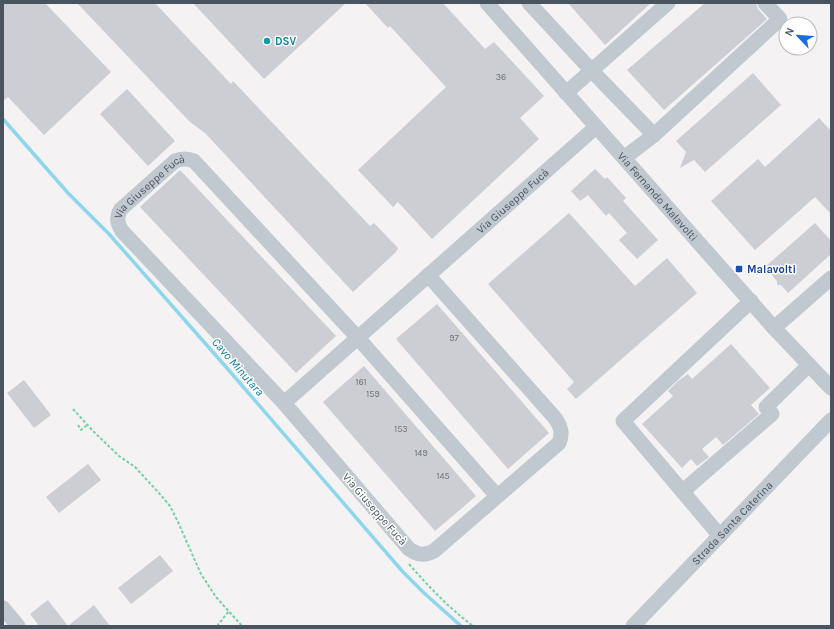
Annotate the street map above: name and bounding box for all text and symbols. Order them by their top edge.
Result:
north arrow [778,16,818,56]
text: N [782,26,797,38]
place label: DSV [275,35,297,48]
marker: DSV [262,36,272,46]
house number: 36 [496,72,506,82]
street label: Via Fernando Malavolti [615,150,700,244]
street label: Via Giuseppe Fucà [112,153,186,220]
street label: Via Giuseppe Fucà [474,166,551,237]
place label: Malavolti [747,263,796,276]
marker: Malavolti [734,264,744,274]
house number: 97 [449,333,459,343]
water label: Cavo Minutara [209,335,267,399]
house number: 161 [355,377,367,387]
house number: 159 [366,389,380,399]
house number: 153 [394,424,408,434]
house number: 149 [414,448,428,458]
street label: Via Giuseppe Fucà [340,470,410,548]
house number: 145 [436,471,450,481]
street label: Strada Santa Caterina [689,479,776,568]

